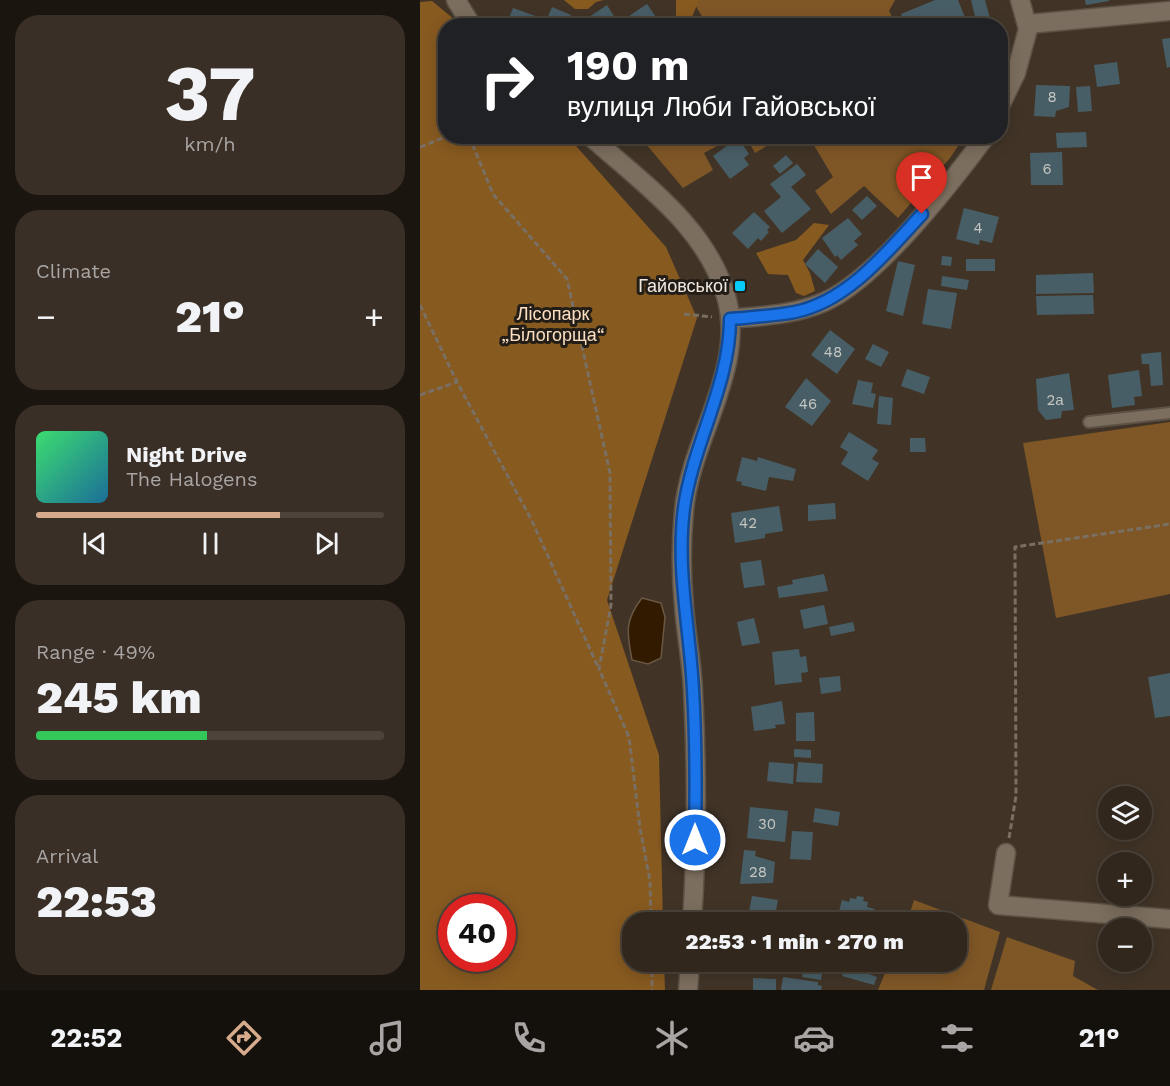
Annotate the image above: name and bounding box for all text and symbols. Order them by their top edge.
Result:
text: 190 m [567,41,690,90]
icon: right [468,42,546,120]
text: 37 [164,47,256,139]
house number: 8 [1047,88,1057,106]
text: вулиця Люби Гайовської [567,91,876,123]
text: km/h [184,132,236,156]
pin [896,152,947,214]
house number: 6 [1042,160,1052,178]
icon: arrive [905,161,938,194]
house number: 4 [973,219,983,237]
text: Climate [36,259,111,283]
place label: Гайовської [638,275,728,296]
marker: Гайовської [733,279,747,293]
text: 21° [175,290,245,343]
text: − [36,297,56,336]
text: + [364,297,384,336]
park label: Лісопарк „Білогорща“ [501,303,605,345]
house number: 48 [824,343,842,361]
house number: 2а [1046,391,1064,409]
house number: 46 [799,395,817,413]
text: Night Drive [126,442,247,467]
text: The Halogens [126,467,258,491]
house number: 42 [739,514,757,532]
icon: previous [78,527,111,560]
icon: pause [194,527,227,560]
icon: next [310,527,343,560]
text: Range · 49% [36,640,155,664]
text: 245 km [36,671,202,724]
map controls [1098,786,1152,972]
button: layers [1098,786,1152,840]
position arrow [663,808,727,872]
house number: 30 [758,815,776,833]
text: Arrival [36,844,98,868]
button: + [1098,852,1152,906]
house number: 28 [749,863,767,881]
text: 22:53 [36,875,157,928]
speed limit sign: 40 [438,894,516,972]
button: − [1098,918,1152,972]
text: 22:53 · 1 min · 270 m [685,929,904,954]
icon: directions [223,1017,265,1059]
icon: music [366,1017,408,1059]
icon: phone [508,1017,550,1059]
icon: climate [651,1017,693,1059]
icon: car [793,1017,835,1059]
icon: filters [936,1017,978,1059]
text: 22:52 [50,1022,122,1054]
text: 21° [1079,1022,1120,1054]

